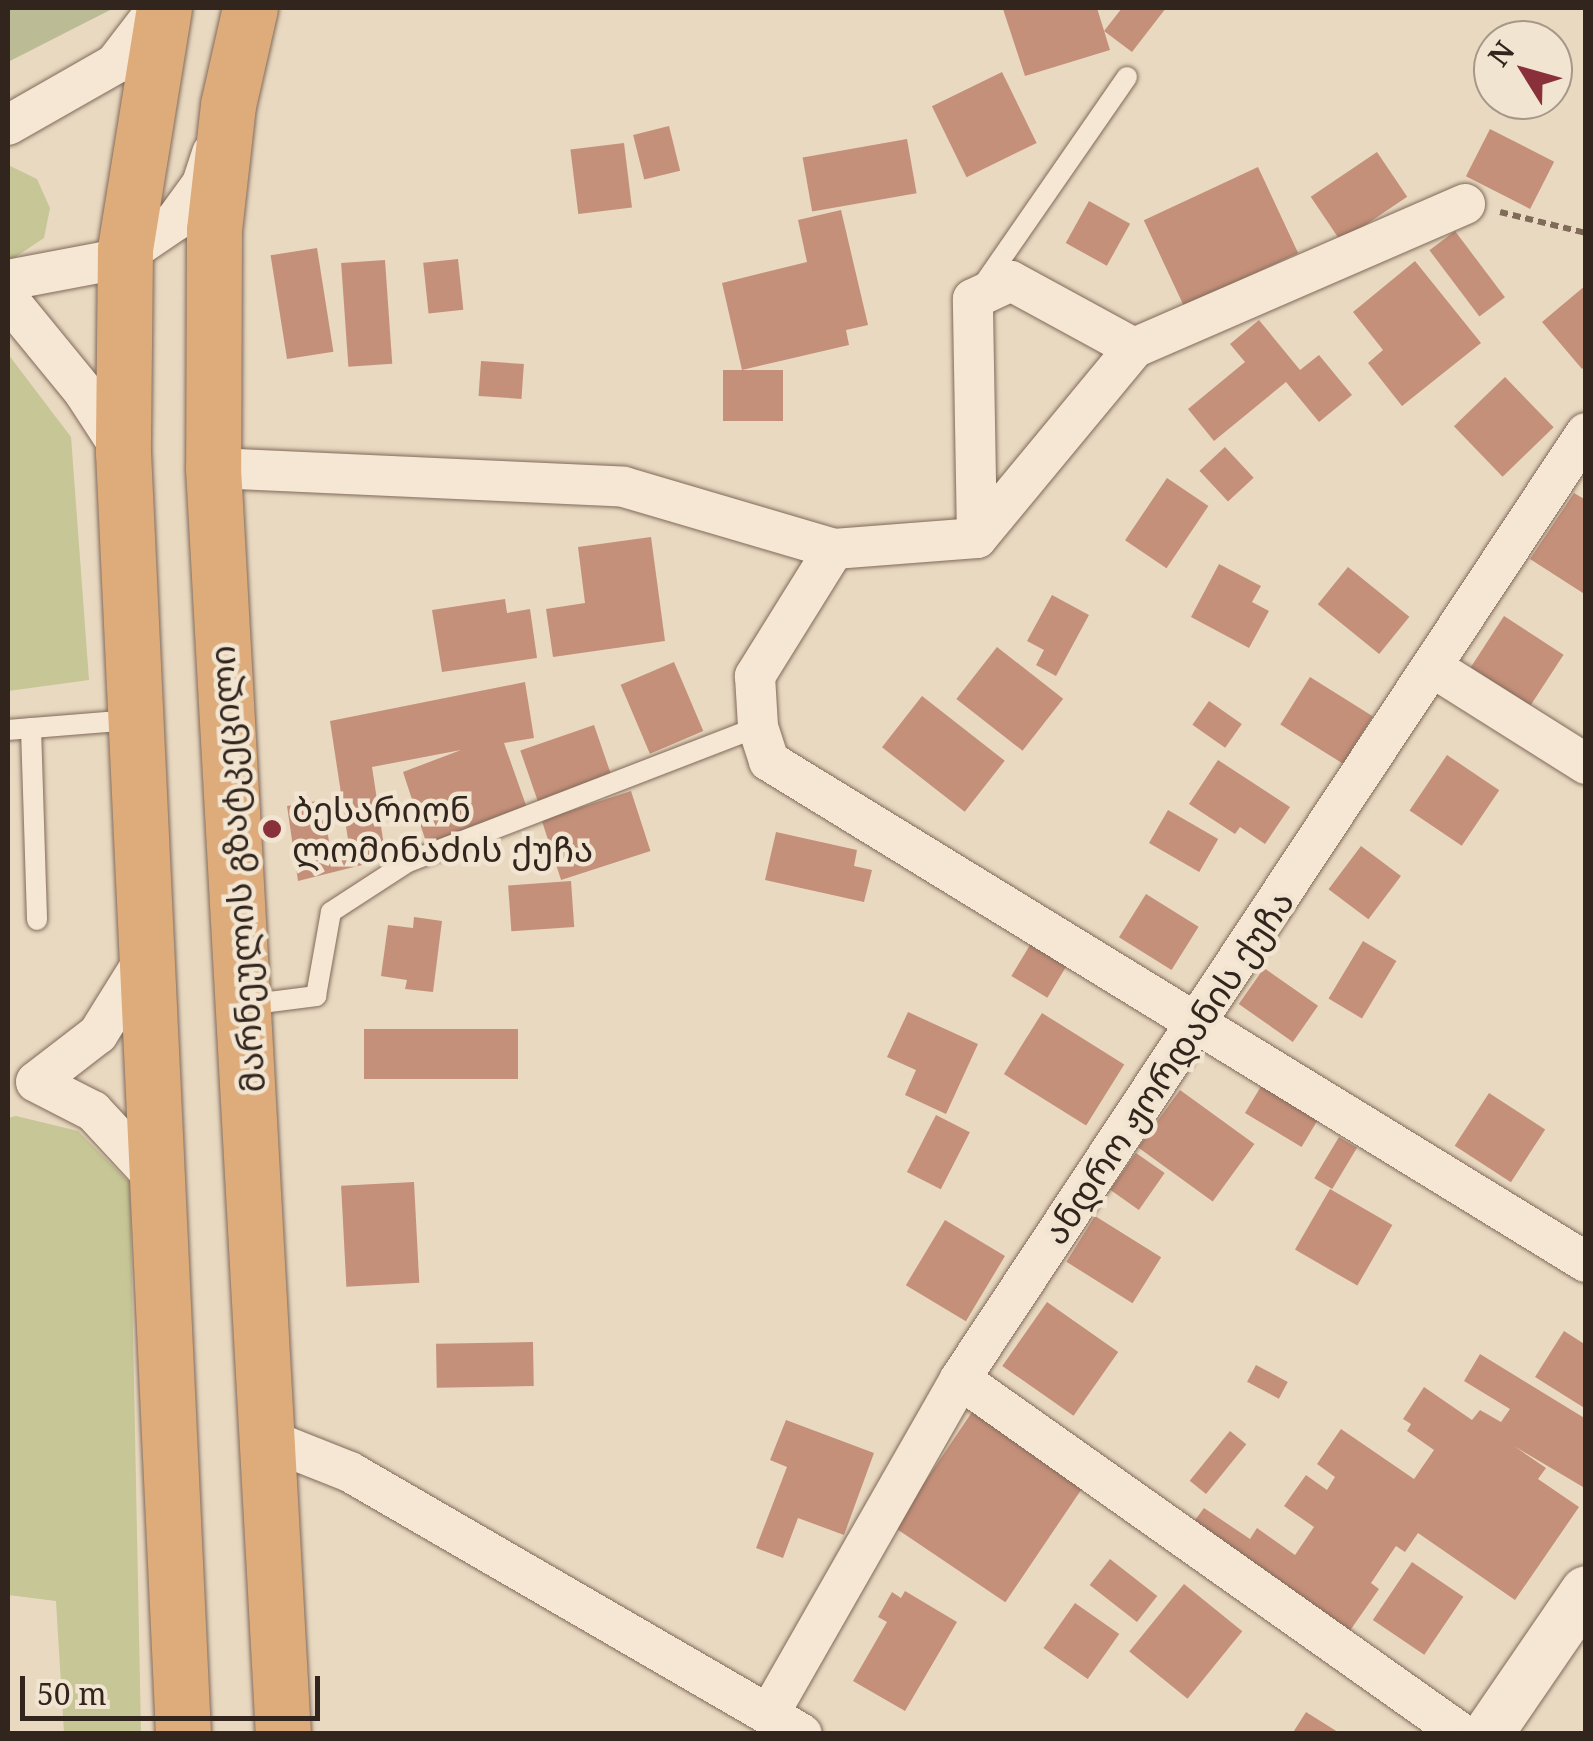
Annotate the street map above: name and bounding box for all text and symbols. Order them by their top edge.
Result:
north arrow [1473,20,1573,120]
text: N [1479,33,1522,73]
street label: მარნეულის გზატკეცილი [200,644,274,1094]
place label: ბესარიონ ლომინაძის ქუჩა [292,788,593,870]
marker: ბესარიონ ლომინაძის ქუჩა [261,818,283,840]
street label: ანდრო ჟორდანის ქუჩა [1034,882,1302,1252]
scale bar [25,1656,325,1718]
text: 50 m [37,1673,107,1714]

